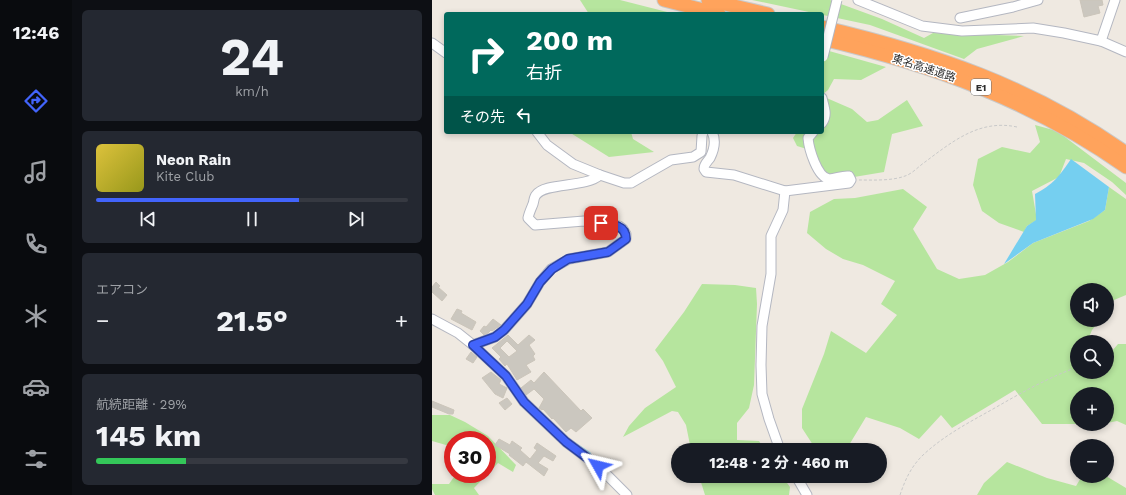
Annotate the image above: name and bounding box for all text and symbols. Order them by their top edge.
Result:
text: 12:46 [13,22,59,43]
text: 200 m [526,24,613,57]
text: 24 [220,27,284,88]
icon: right [460,28,512,80]
street label: 東名高速道路 [891,52,957,84]
text: 右折 [526,62,562,83]
road number: E1 [971,79,991,95]
text: km/h [235,84,269,99]
icon: directions [22,87,50,115]
icon: left [513,104,535,126]
text: その先 [460,108,505,126]
text: Neon Rain [156,151,231,169]
icon: music [22,158,50,186]
text: Kite Club [156,169,214,184]
pin [584,206,618,240]
icon: previous [137,208,159,230]
icon: pause [241,208,263,230]
icon: next [345,208,367,230]
icon: arrive [590,212,612,234]
icon: phone [22,230,50,258]
text: エアコン [96,282,148,297]
map controls [1070,283,1114,483]
button: sound [1070,283,1114,327]
icon: climate [22,302,50,330]
text: 21.5° [216,303,288,338]
text: − [96,308,109,333]
text: + [395,308,408,333]
button: search [1070,335,1114,379]
icon: car [22,373,50,401]
button: + [1070,387,1114,431]
text: 航続距離 · 29% [96,397,187,412]
text: 145 km [96,418,201,453]
speed limit sign: 30 [444,431,496,483]
button: − [1070,439,1114,483]
icon: filters [22,445,50,473]
position arrow [577,445,619,487]
text: 12:48 · 2 分 · 460 m [709,454,849,472]

